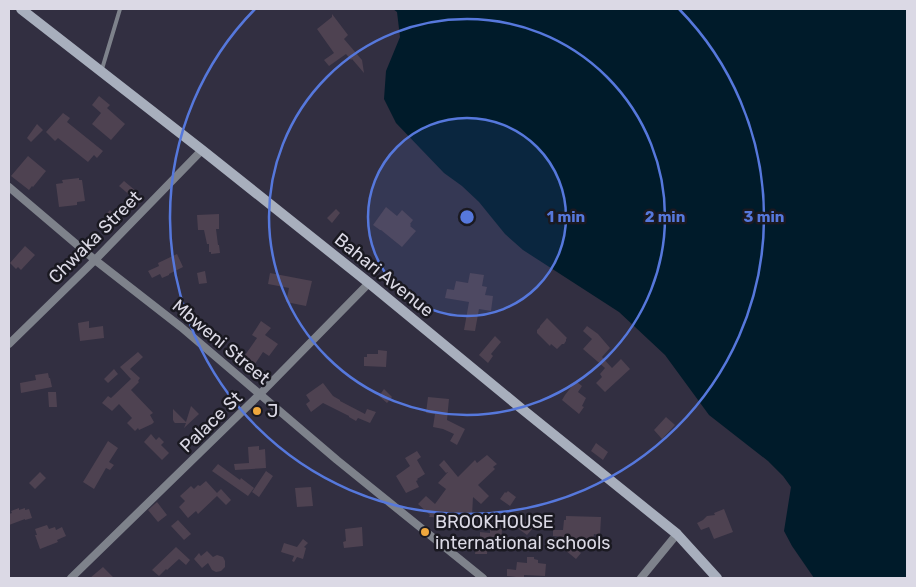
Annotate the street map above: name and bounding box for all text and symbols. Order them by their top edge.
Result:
street label: Chwaka Street [44,186,146,288]
centre of rings [458,208,476,226]
text: 1 min [547,208,585,226]
text: 2 min [645,208,685,226]
text: 3 min [744,208,784,226]
street label: Bahari Avenue [330,228,438,322]
street label: Mbweni Street [168,295,274,389]
street label: Palace St [175,387,247,457]
place label: J [267,400,278,422]
marker: J [251,405,263,417]
place label: BROOKHOUSE international schools [435,511,611,554]
marker: BROOKHOUSE international schools [419,526,431,538]

